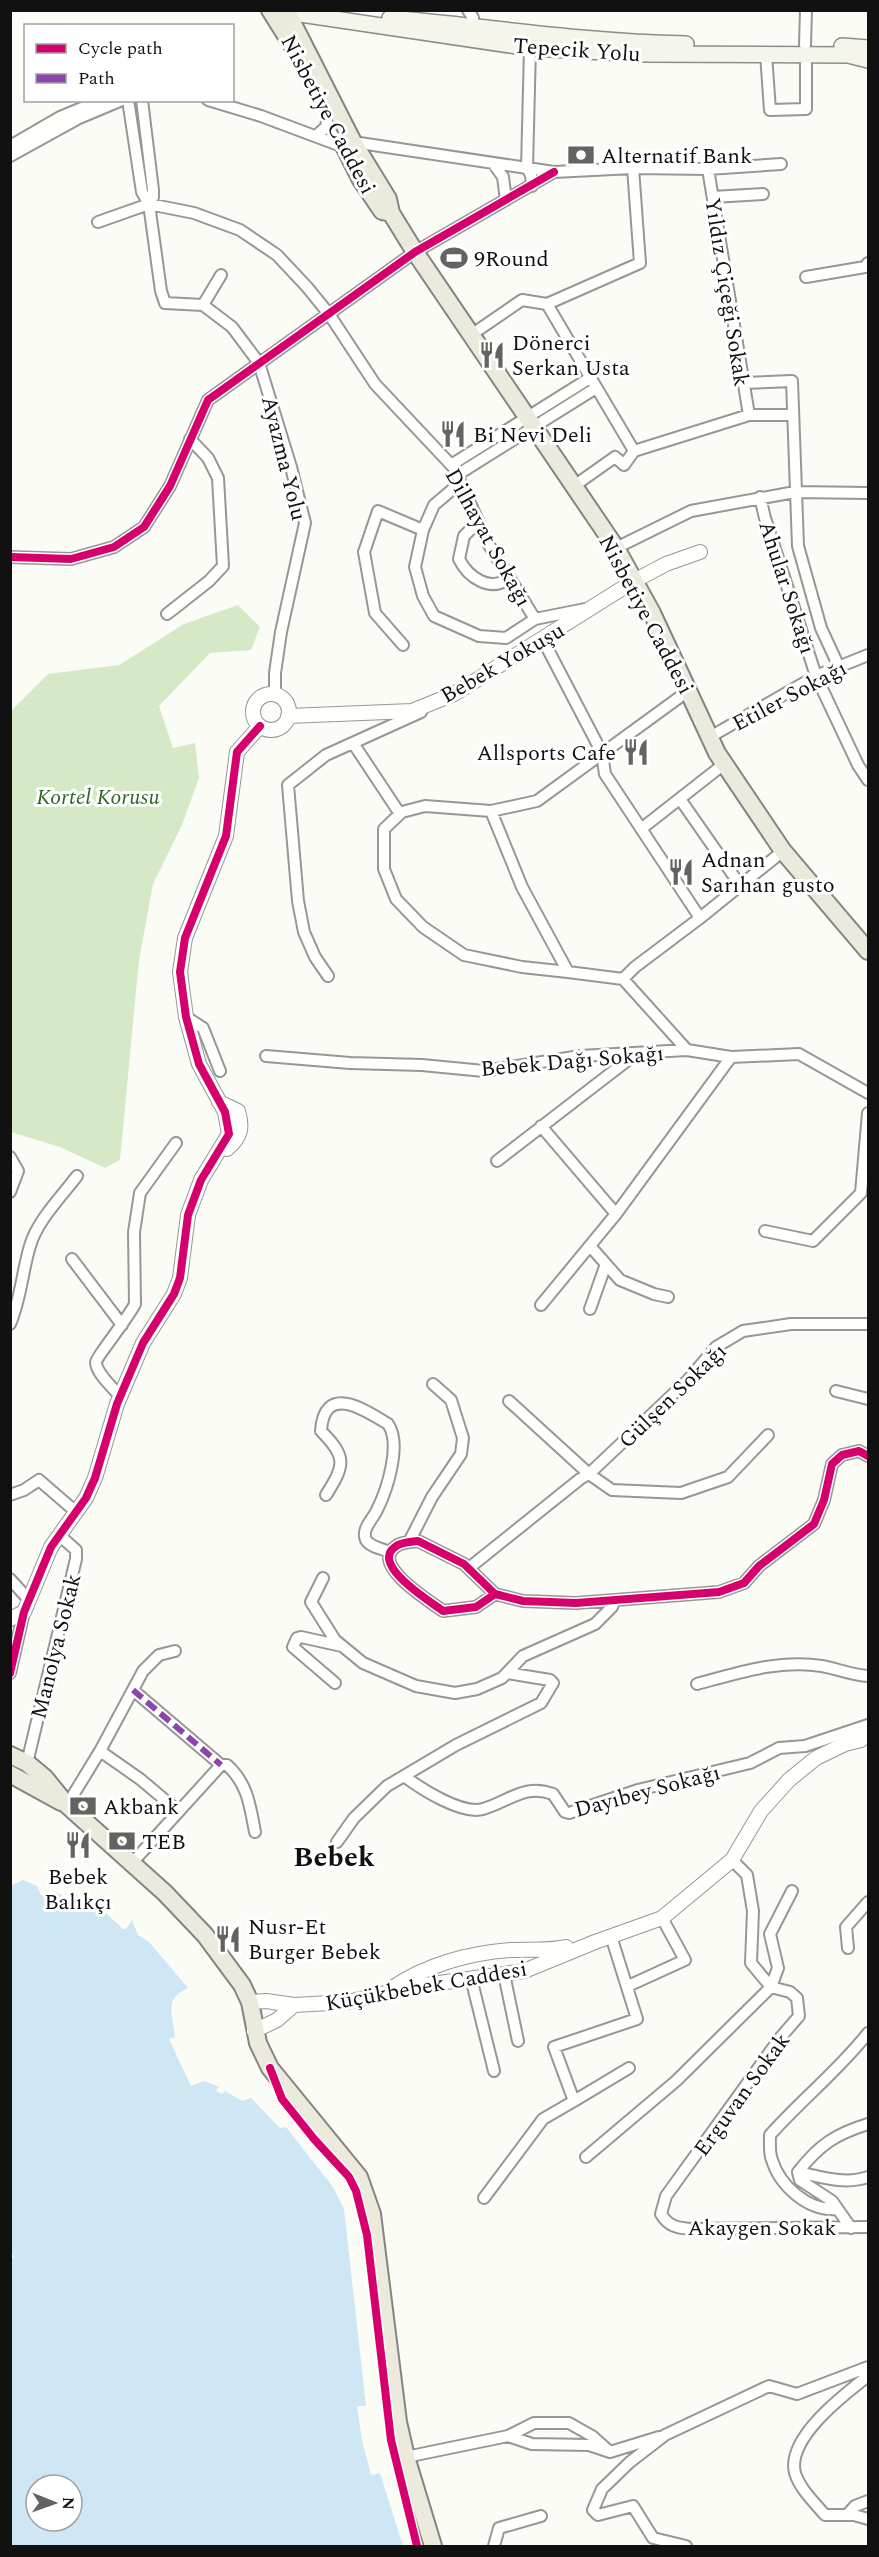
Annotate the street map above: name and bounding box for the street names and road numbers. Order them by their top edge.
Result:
street label: Nisbetiye Caddesi [272,29,384,200]
street label: Tepecik Yolu [512,30,642,71]
street label: Yıldız Çiçeği Sokak [695,195,758,389]
street label: Ayazma Yolu [252,393,315,524]
street label: Dilhayat Sokağı [436,462,539,613]
street label: Ahular Sokağı [749,517,824,658]
street label: Nisbetiye Caddesi [590,529,702,700]
street label: Bebek Yokuşu [434,614,571,712]
street label: Etiler Sokağı [726,652,853,740]
street label: Bebek Dağı Sokağı [479,1037,665,1086]
street label: Gülşen Sokağı [611,1336,735,1456]
street label: Manolya Sokak [22,1570,90,1722]
street label: Dayıbey Sokağı [571,1756,724,1827]
street label: Küçükbebek Caddesi [323,1952,530,2020]
street label: Erguvan Sokak [686,2026,798,2164]
street label: Akaygen Sokak [687,2212,837,2245]

